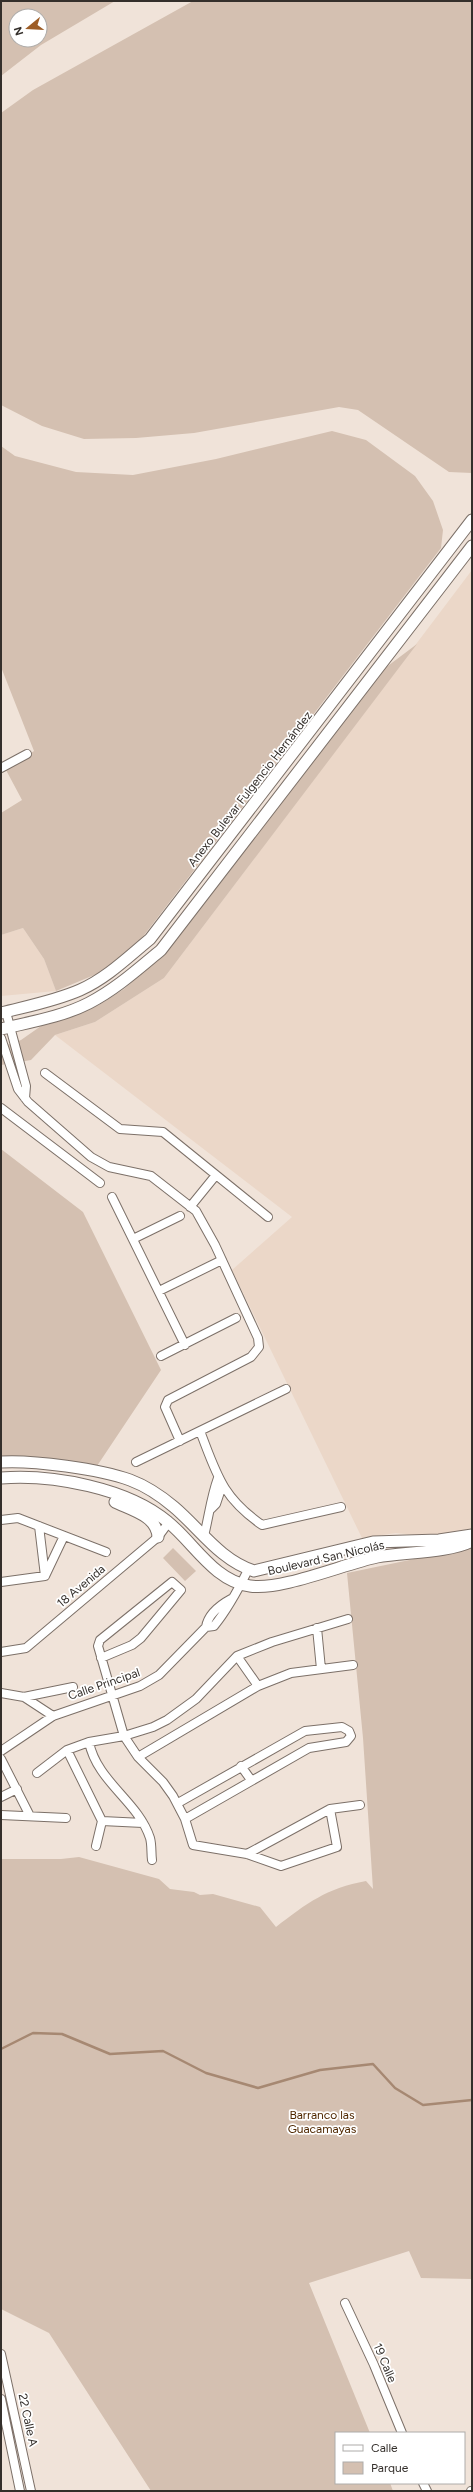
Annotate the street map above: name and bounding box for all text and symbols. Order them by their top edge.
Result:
north arrow [8,8,48,48]
text: N [11,25,26,37]
street label: Anexo Bulevar Fulgencio Hernández [185,709,315,869]
street label: Boulevard San Nicolás [266,1538,386,1578]
street label: 18 Avenida [54,1562,108,1610]
street label: Calle Principal [66,1665,142,1703]
park label: Barranco las Guacamayas [288,2108,357,2136]
street label: 19 Calle [370,2341,400,2385]
street label: 22 Calle A [16,2392,40,2448]
legend [335,2432,465,2484]
text: Calle [371,2441,398,2455]
text: Parque [371,2461,409,2475]

